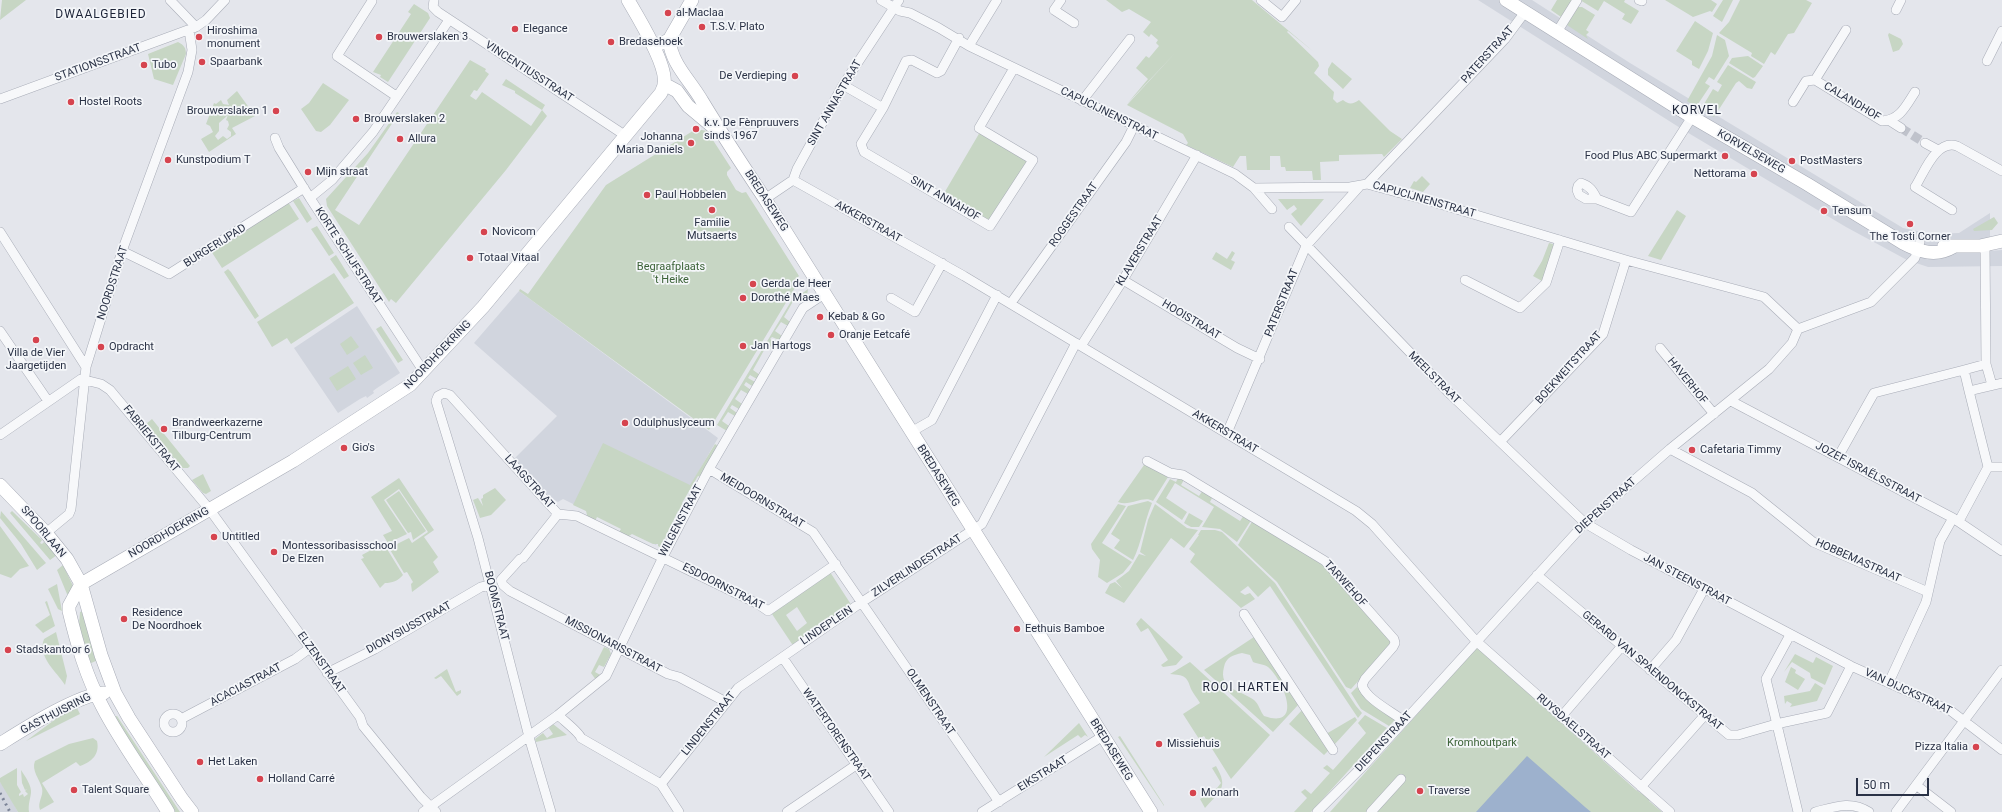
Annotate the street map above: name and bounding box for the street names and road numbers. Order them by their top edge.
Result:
street label: PATERSTRAAT [1459,24,1517,86]
street label: VINCENTIUSSTRAAT [483,39,575,105]
street label: STATIONSSTRAAT [53,41,143,85]
street label: SINT ANNASTRAAT [805,58,865,148]
street label: CALANDHOF [1821,80,1883,124]
street label: CAPUCIJNENSTRAAT [1058,85,1160,143]
street label: KORVELSEWEG [1715,127,1787,177]
street label: BREDASEWEG [741,168,791,234]
street label: SINT ANNAHOF [908,174,982,224]
street label: CAPUCIJNENSTRAAT [1371,179,1477,221]
street label: ROGGESTRAAT [1047,180,1101,250]
street label: AKKERSTRAAT [832,198,904,246]
street label: KORTE SCHIJFSTRAAT [312,205,384,307]
street label: KLAVERSTRAAT [1114,213,1166,289]
street label: BURGERIJPAD [181,222,249,270]
street label: NOORDSTRAAT [95,244,131,322]
street label: PATERSTRAAT [1262,267,1302,339]
street label: HOOISTRAAT [1159,297,1223,343]
street label: NOORDHOEKRING [402,318,474,392]
street label: BOEKWEITSTRAAT [1533,329,1605,407]
street label: MEELSTRAAT [1405,349,1463,407]
street label: HAVERHOF [1664,355,1710,407]
street label: FABRIEKSTRAAT [120,403,182,475]
street label: AKKERSTRAAT [1190,407,1260,457]
street label: JOZEF ISRAËLSSTRAAT [1813,440,1923,506]
street label: BREDASEWEG [914,443,962,509]
street label: LAAGSTRAAT [501,452,557,512]
street label: MEIDOORNSTRAAT [717,471,807,531]
street label: DIEPENSTRAAT [1573,475,1639,537]
street label: WILGENSTRAAT [656,483,706,559]
street label: SPOORLAAN [18,503,68,561]
street label: NOORDHOEKRING [126,505,212,561]
street label: ZILVERLINDESTRAAT [869,532,965,600]
street label: HOBBEMASTRAAT [1813,536,1903,586]
street label: JAN STEENSTRAAT [1641,551,1733,609]
street label: TARWEHOF [1321,558,1369,610]
street label: ESDOORNSTRAAT [680,561,766,613]
street label: BOOMSTRAAT [481,570,511,642]
street label: DIONYSIUSSTRAAT [364,599,454,657]
street label: LINDEPLEIN [798,604,856,648]
street label: GERARD VAN SPAENDONCKSTRAAT [1579,608,1725,734]
street label: MISSIONARISSTRAAT [562,614,664,676]
street label: ELZENSTRAAT [294,630,348,696]
street label: ACACIASTRAAT [208,661,284,709]
street label: OLMENSTRAAT [903,666,957,738]
street label: VAN DIJCKSTRAAT [1862,666,1954,718]
street label: WATERTORENSTRAAT [799,686,873,784]
street label: LINDENSTRAAT [679,689,739,759]
street label: GASTHUISRING [19,691,93,737]
street label: RUYSDAELSTRAAT [1533,691,1613,763]
street label: DIEPENSTRAAT [1353,709,1415,775]
street label: BREDASEWEG [1087,717,1135,783]
street label: EIKSTRAAT [1016,754,1070,794]

